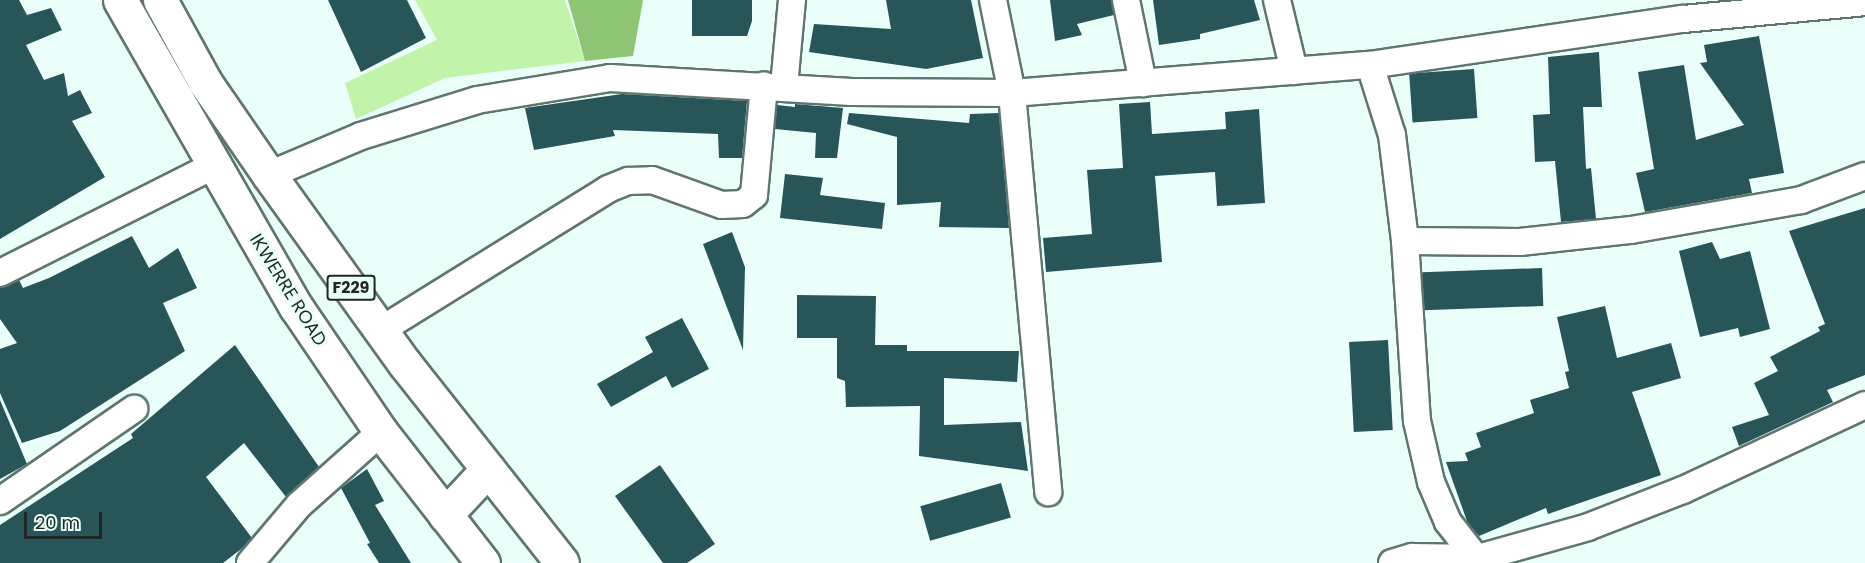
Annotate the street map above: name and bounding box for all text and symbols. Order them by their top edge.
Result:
street label: IKWERRE ROAD [245,230,331,350]
road number: F229 [326,275,376,301]
scale bar [27,500,105,538]
text: 20 m [35,510,80,535]

